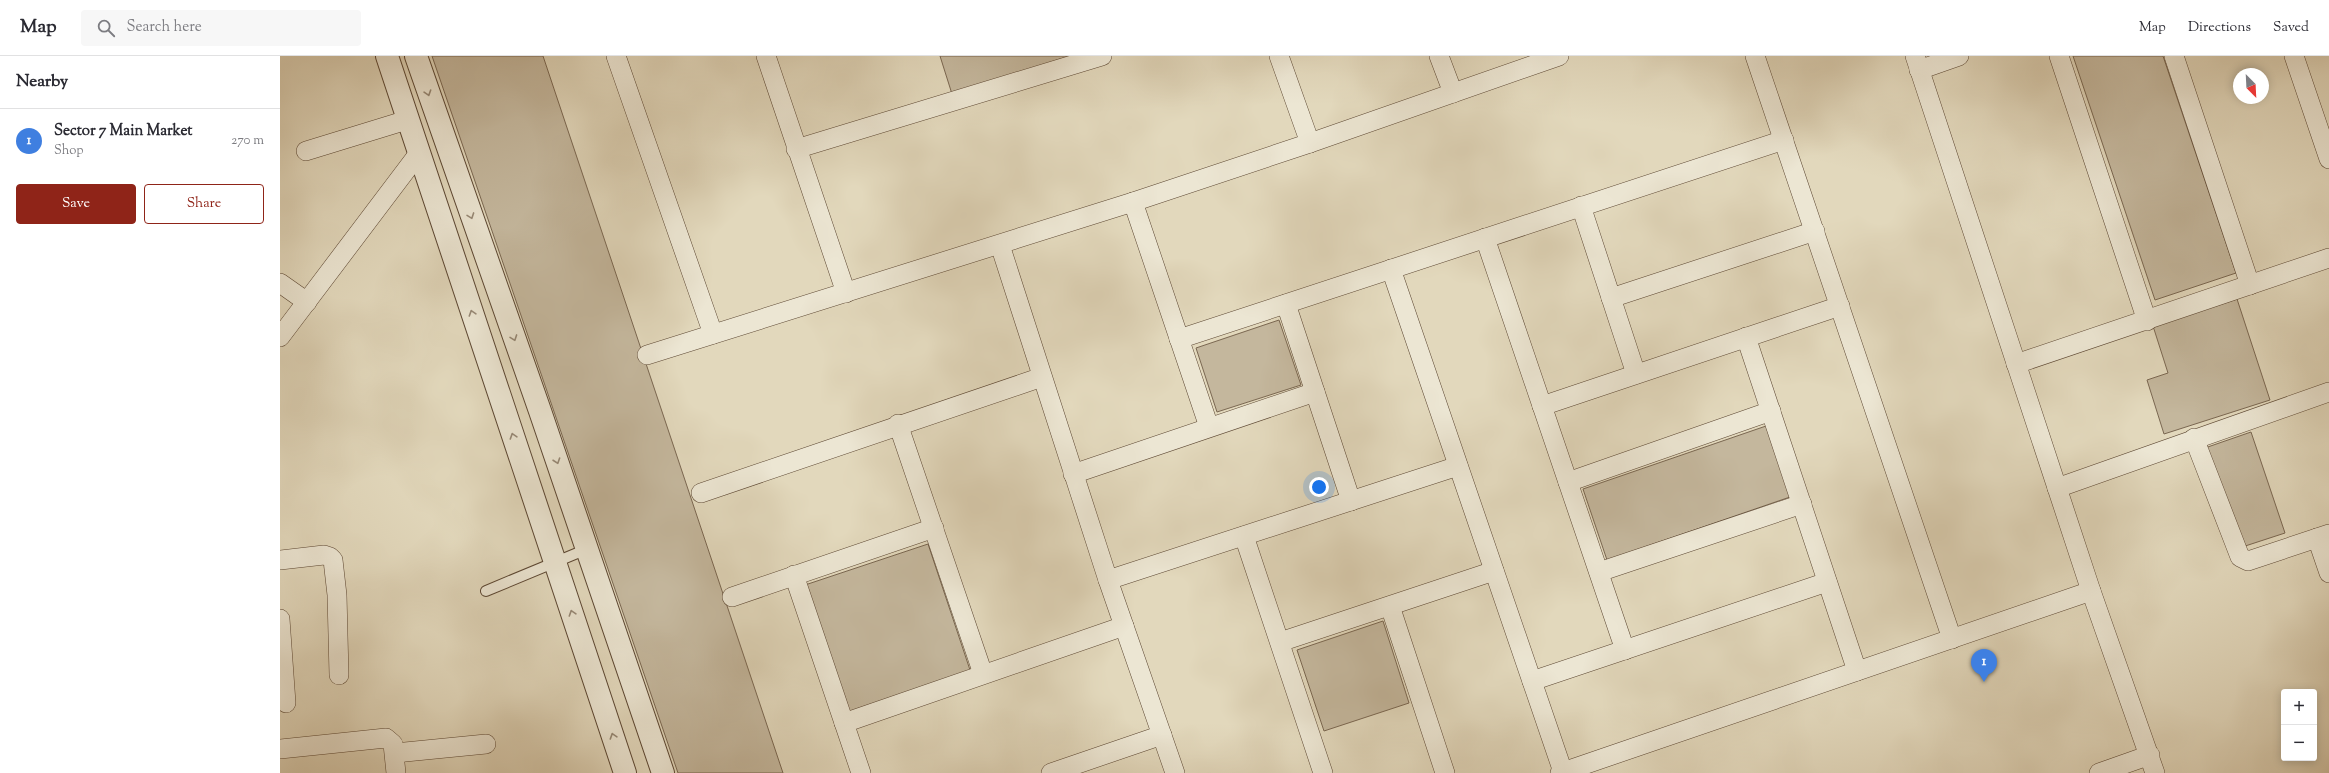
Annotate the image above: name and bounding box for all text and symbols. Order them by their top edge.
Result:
search box [81,10,361,46]
text: Map [20,14,57,41]
icon: search [95,17,117,39]
text: Search here [127,17,202,38]
text: Map [2139,18,2166,38]
text: Directions [2188,18,2251,38]
text: Saved [2273,18,2309,38]
north arrow [2233,68,2269,104]
text: Nearby [16,70,68,94]
one-way arrow [423,90,432,97]
text: Sector 7 Main Market [54,121,193,142]
text: 1 [27,132,31,150]
text: 270 m [231,132,264,150]
text: Shop [54,142,83,160]
button: Save [16,184,136,224]
button: Share [144,184,264,224]
one-way arrow [466,212,475,219]
one-way arrow [468,309,477,316]
one-way arrow [510,335,518,342]
one-way arrow [509,433,518,440]
one-way arrow [552,458,561,465]
your location [1309,477,1329,497]
one-way arrow [568,609,577,616]
pin: 1 [1971,649,1997,682]
map controls [2281,689,2317,761]
button: + [2281,689,2317,725]
button: − [2281,725,2317,761]
one-way arrow [609,733,618,740]

